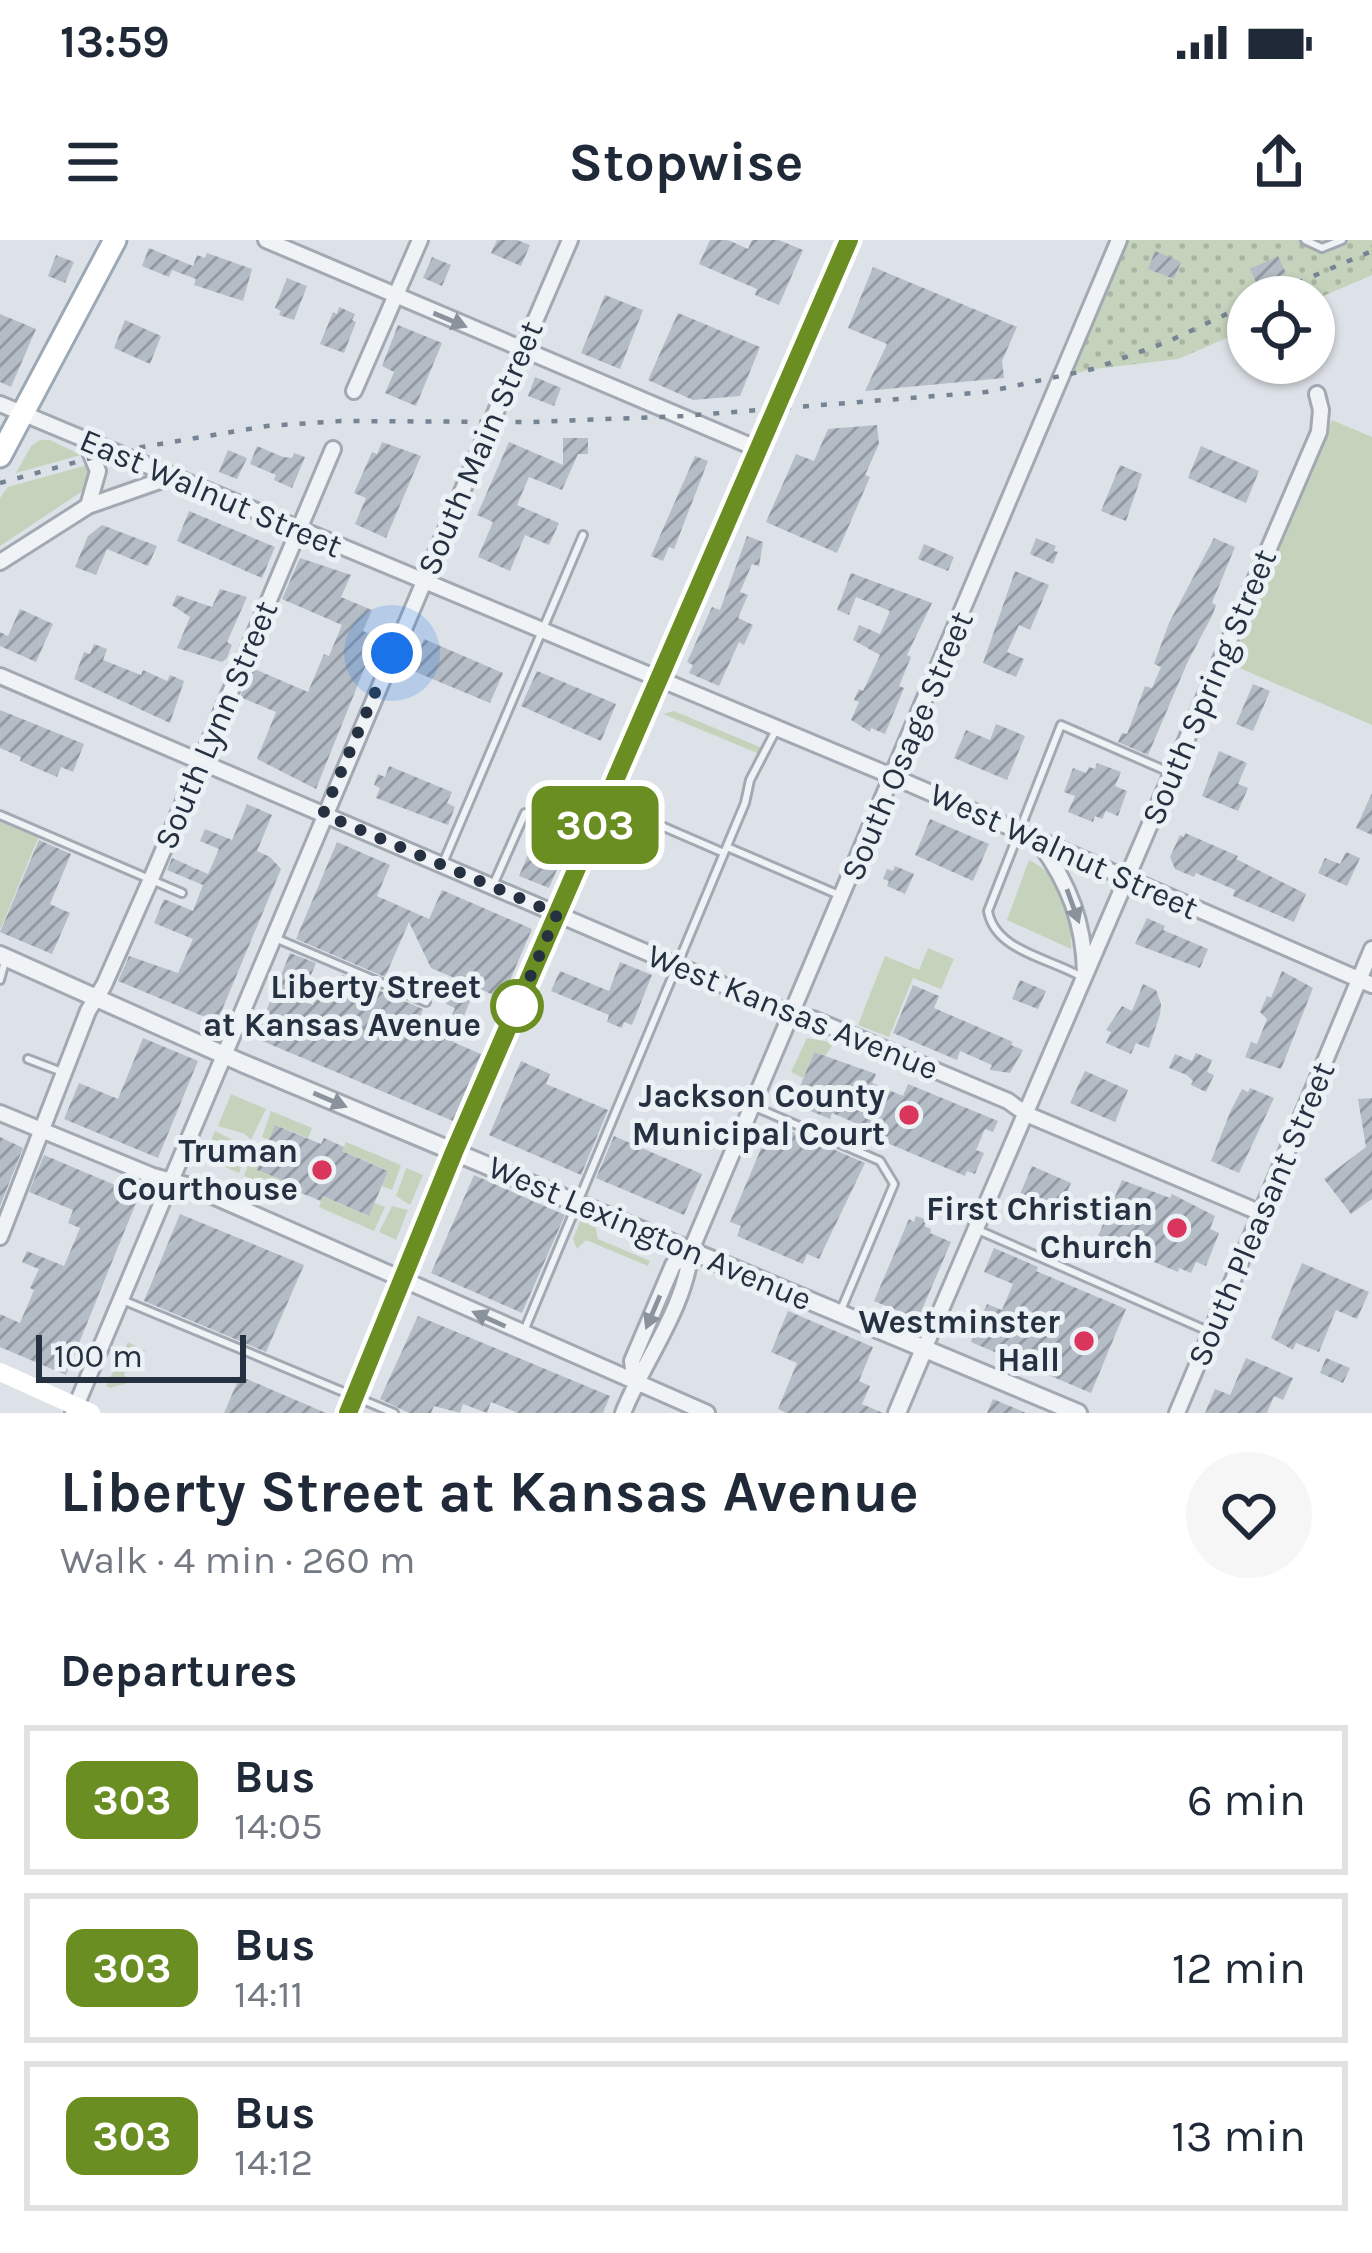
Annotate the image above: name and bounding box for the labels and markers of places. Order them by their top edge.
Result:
place label: Liberty Street at Kansas Avenue [203,968,481,1044]
marker: Liberty Street at Kansas Avenue [492,981,542,1031]
place label: Jackson County Municipal Court [632,1077,885,1153]
marker: Jackson County Municipal Court [896,1102,922,1128]
place label: Truman Courthouse [117,1132,298,1208]
marker: Truman Courthouse [309,1157,335,1183]
place label: First Christian Church [926,1190,1153,1266]
marker: First Christian Church [1164,1215,1190,1241]
place label: Westminster Hall [859,1303,1060,1379]
marker: Westminster Hall [1071,1328,1097,1354]

